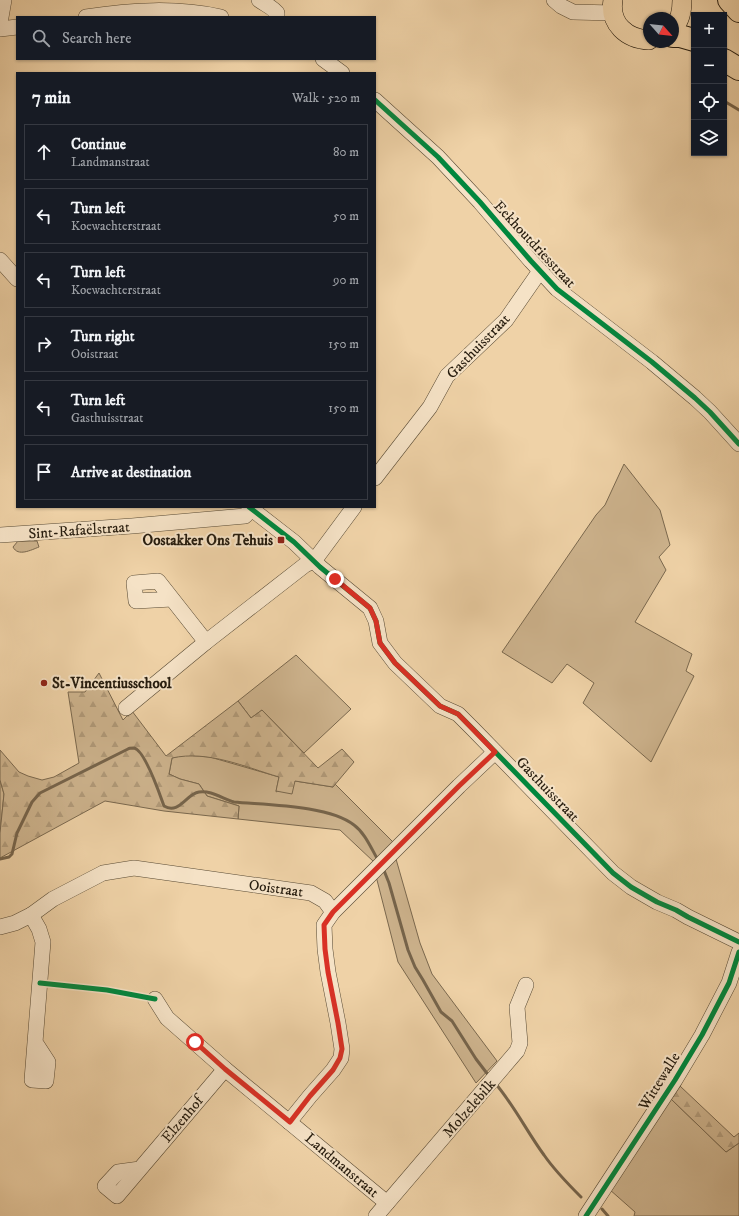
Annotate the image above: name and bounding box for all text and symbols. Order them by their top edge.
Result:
north arrow [643,12,679,48]
map controls [691,12,727,156]
button: + [691,12,727,48]
search box [16,16,376,60]
icon: search [30,27,52,49]
text: Search here [62,29,131,48]
button: − [691,48,727,84]
button: locate [691,84,727,120]
text: 7 min [32,87,71,109]
text: Walk · 520 m [292,90,360,106]
button: layers [691,120,727,156]
text: Continue [71,135,126,154]
icon: ahead [33,141,55,163]
text: 80 m [333,144,359,160]
text: Landmanstraat [71,154,150,170]
street label: Eekhoutdriesstraat [489,197,580,292]
text: Turn left [71,199,125,218]
icon: left [33,205,55,227]
text: 50 m [333,208,359,224]
text: Koewachterstraat [71,218,161,234]
text: Turn left [71,263,125,282]
icon: left [33,269,55,291]
text: 90 m [333,272,359,288]
text: Koewachterstraat [71,282,161,298]
street label: Gasthuisstraat [443,310,514,383]
text: Turn right [71,327,134,346]
icon: right [33,333,55,355]
text: 150 m [328,336,359,352]
text: Ooistraat [71,346,118,362]
text: Turn left [71,391,125,410]
icon: left [33,397,55,419]
text: 150 m [328,400,359,416]
text: Gasthuisstraat [71,410,143,426]
icon: arrive [33,461,55,483]
text: Arrive at destination [71,463,191,482]
street label: Sint-Rafaëlstraat [28,517,131,544]
place label: Oostakker Ons Tehuis [143,531,273,550]
marker: Oostakker Ons Tehuis [276,535,286,545]
route end [326,570,344,588]
place label: St-Vincentiusschool [52,674,172,693]
marker: St-Vincentiusschool [39,678,49,688]
street label: Gasthuisstraat [512,753,584,826]
street label: Ooistraat [248,875,305,902]
route start [186,1033,204,1051]
street label: Wittewalle [634,1049,685,1114]
street label: Molzelebilk [439,1075,500,1142]
street label: Elzenhof [157,1090,209,1147]
street label: Landmanstraat [301,1129,383,1202]

